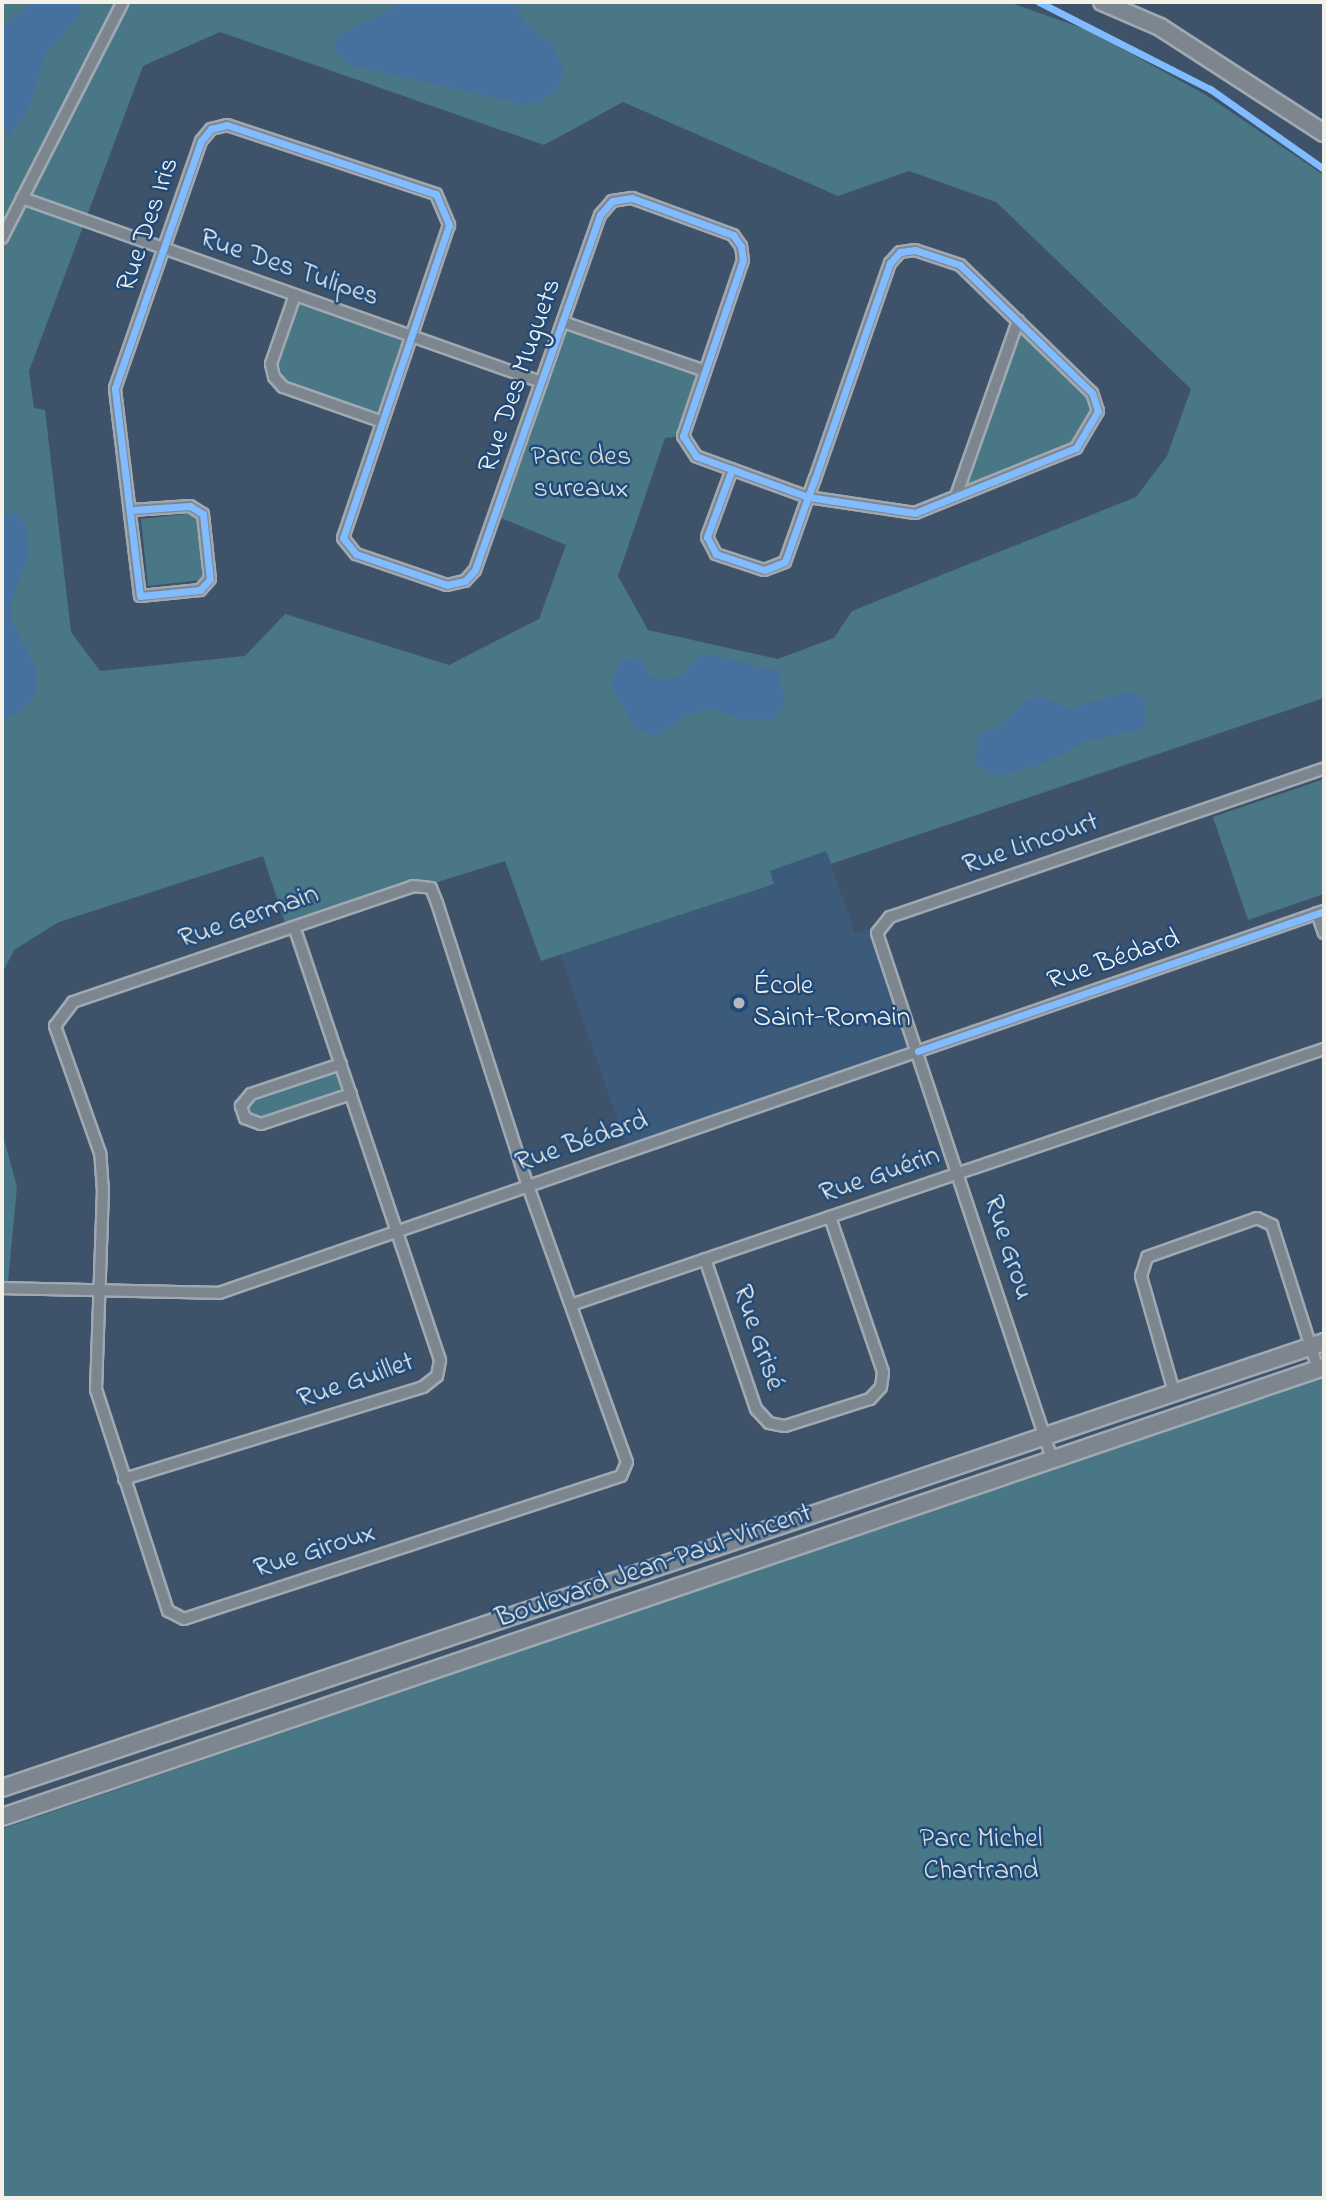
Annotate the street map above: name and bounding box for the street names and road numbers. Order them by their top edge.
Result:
street label: Rue Des Iris [110,153,188,297]
street label: Rue Des Tulipes [195,223,383,315]
street label: Rue Des Muguets [472,275,570,477]
street label: Rue Lincourt [959,806,1103,884]
street label: Rue Germain [175,878,323,958]
street label: Rue Bédard [1043,923,1185,999]
street label: Rue Bédard [511,1105,653,1181]
street label: Rue Guérin [816,1140,944,1212]
street label: Rue Grou [974,1192,1040,1304]
street label: Rue Grisé [723,1281,791,1395]
street label: Rue Guillet [293,1346,419,1418]
street label: Boulevard Jean-Paul-Vincent [492,1497,816,1637]
street label: Rue Giroux [250,1517,380,1587]

